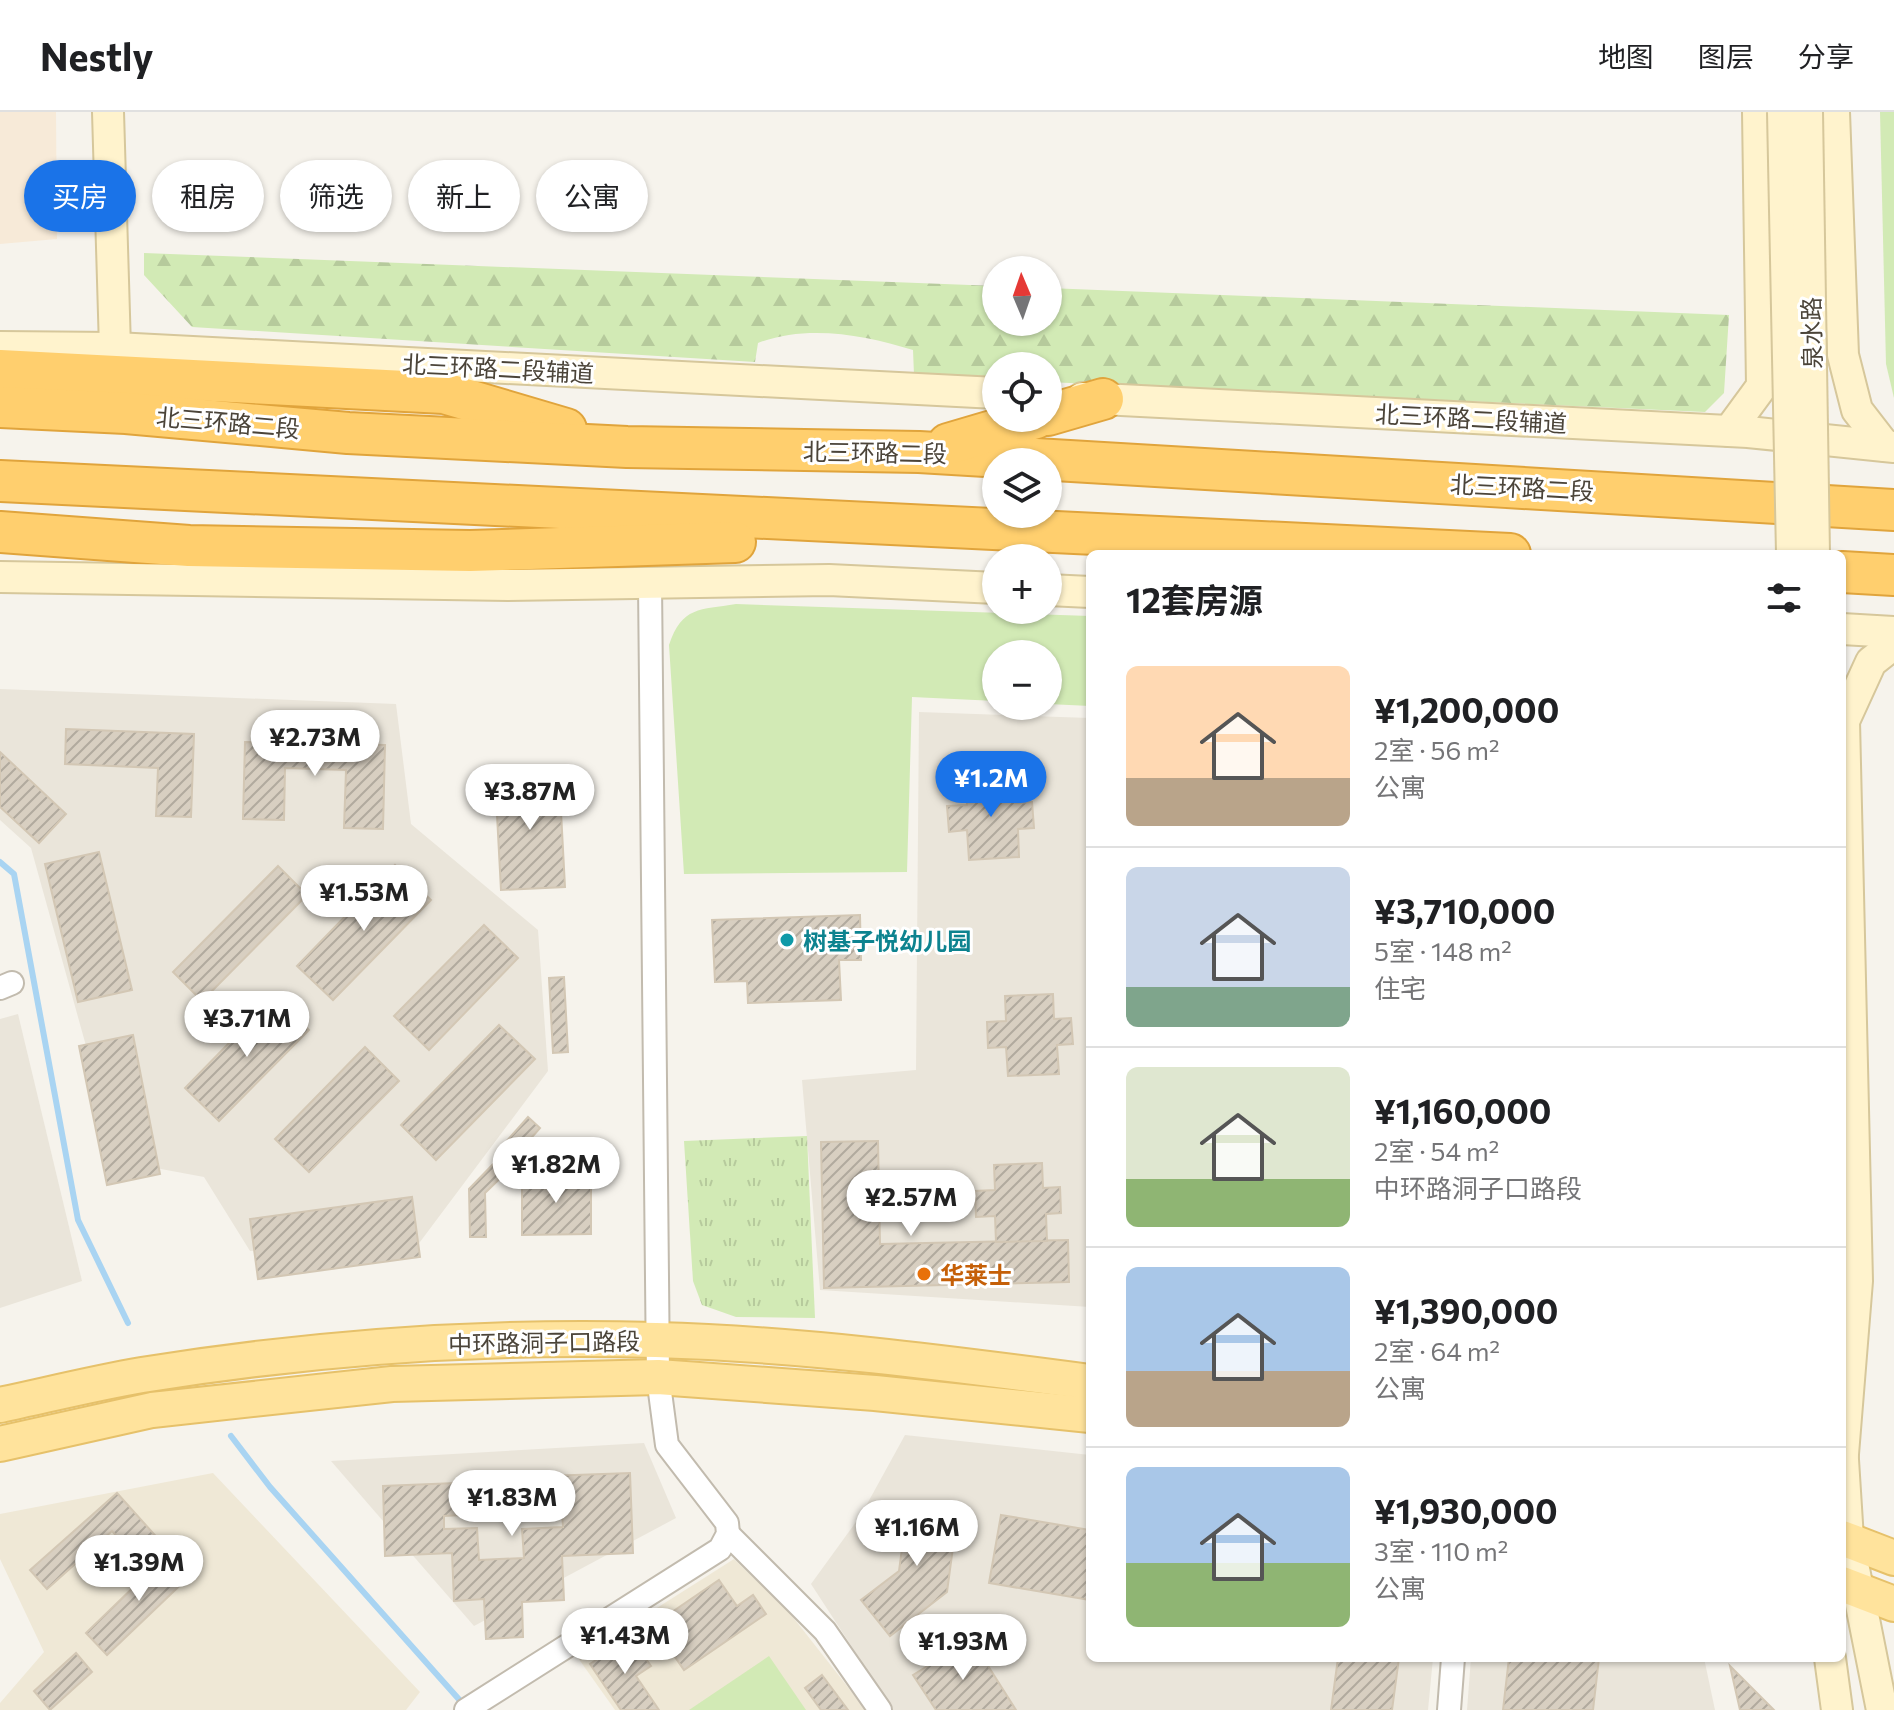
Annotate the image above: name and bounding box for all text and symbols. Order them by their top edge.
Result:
text: Nestly [40,32,153,79]
text: 地图 [1598,39,1654,73]
text: 图层 [1698,39,1754,73]
text: 分享 [1798,39,1854,73]
chip: 买房 [24,160,136,232]
chip: 租房 [152,160,264,232]
chip: 筛选 [280,160,392,232]
chip: 新上 [408,160,520,232]
chip: 公寓 [536,160,648,232]
north arrow [982,256,1062,336]
map controls [982,256,1062,720]
street label: 泉水路 [1796,297,1826,369]
street label: 北三环路二段辅道 [401,348,595,388]
button: locate [982,352,1062,432]
street label: 北三环路二段辅道 [1374,398,1568,438]
street label: 北三环路二段 [155,401,301,443]
street label: 北三环路二段 [803,436,947,468]
button: layers [982,448,1062,528]
street label: 北三环路二段 [1449,469,1595,505]
button: + [982,544,1062,624]
icon: filters [1762,576,1806,620]
text: 12套房源 [1126,578,1263,620]
button: − [982,640,1062,720]
text: ¥1,200,000 [1374,688,1559,730]
icon: home [1190,698,1286,794]
pin: ¥2.73M [250,710,380,778]
text: ¥2.73M [269,720,361,751]
text: 2室 · 56 m² [1374,734,1499,765]
pin: ¥1.2M [935,751,1047,819]
text: ¥1.2M [953,761,1029,792]
pin: ¥3.87M [465,764,595,832]
text: 公寓 [1374,771,1426,802]
text: ¥3.87M [483,774,577,805]
pin: ¥1.53M [299,865,429,933]
text: ¥1.53M [319,875,409,906]
text: ¥3,710,000 [1374,889,1555,931]
icon: home [1190,899,1286,995]
place label: 树基子悦幼儿园 [803,926,971,955]
marker: 树基子悦幼儿园 [778,931,796,949]
text: 5室 · 148 m² [1374,935,1512,966]
text: 住宅 [1374,972,1426,1003]
pin: ¥3.71M [182,991,312,1059]
text: ¥3.71M [202,1001,292,1032]
text: ¥1,160,000 [1374,1089,1551,1131]
icon: home [1190,1099,1286,1195]
text: 2室 · 54 m² [1374,1135,1499,1166]
pin: ¥1.82M [491,1137,621,1205]
text: ¥1.82M [511,1147,601,1178]
pin: ¥2.57M [846,1170,976,1238]
text: 中环路洞子口路段 [1374,1172,1582,1203]
text: ¥2.57M [865,1180,957,1211]
place label: 华莱士 [940,1260,1012,1289]
marker: 华莱士 [915,1265,933,1283]
text: ¥1,390,000 [1374,1289,1558,1331]
icon: home [1190,1299,1286,1395]
street label: 中环路洞子口路段 [448,1326,640,1358]
text: 2室 · 64 m² [1374,1335,1500,1366]
text: 公寓 [1374,1372,1426,1403]
pin: ¥1.83M [447,1470,577,1538]
text: ¥1.83M [466,1480,558,1511]
text: ¥1,930,000 [1374,1489,1558,1531]
icon: home [1190,1499,1286,1595]
pin: ¥1.16M [852,1500,982,1568]
text: ¥1.16M [874,1510,960,1541]
pin: ¥1.39M [74,1535,204,1603]
text: 3室 · 110 m² [1374,1535,1508,1566]
text: ¥1.39M [93,1545,185,1576]
text: 公寓 [1374,1572,1426,1603]
pin: ¥1.43M [560,1608,690,1676]
pin: ¥1.93M [898,1614,1028,1682]
text: ¥1.43M [579,1618,671,1649]
text: ¥1.93M [917,1624,1009,1655]

